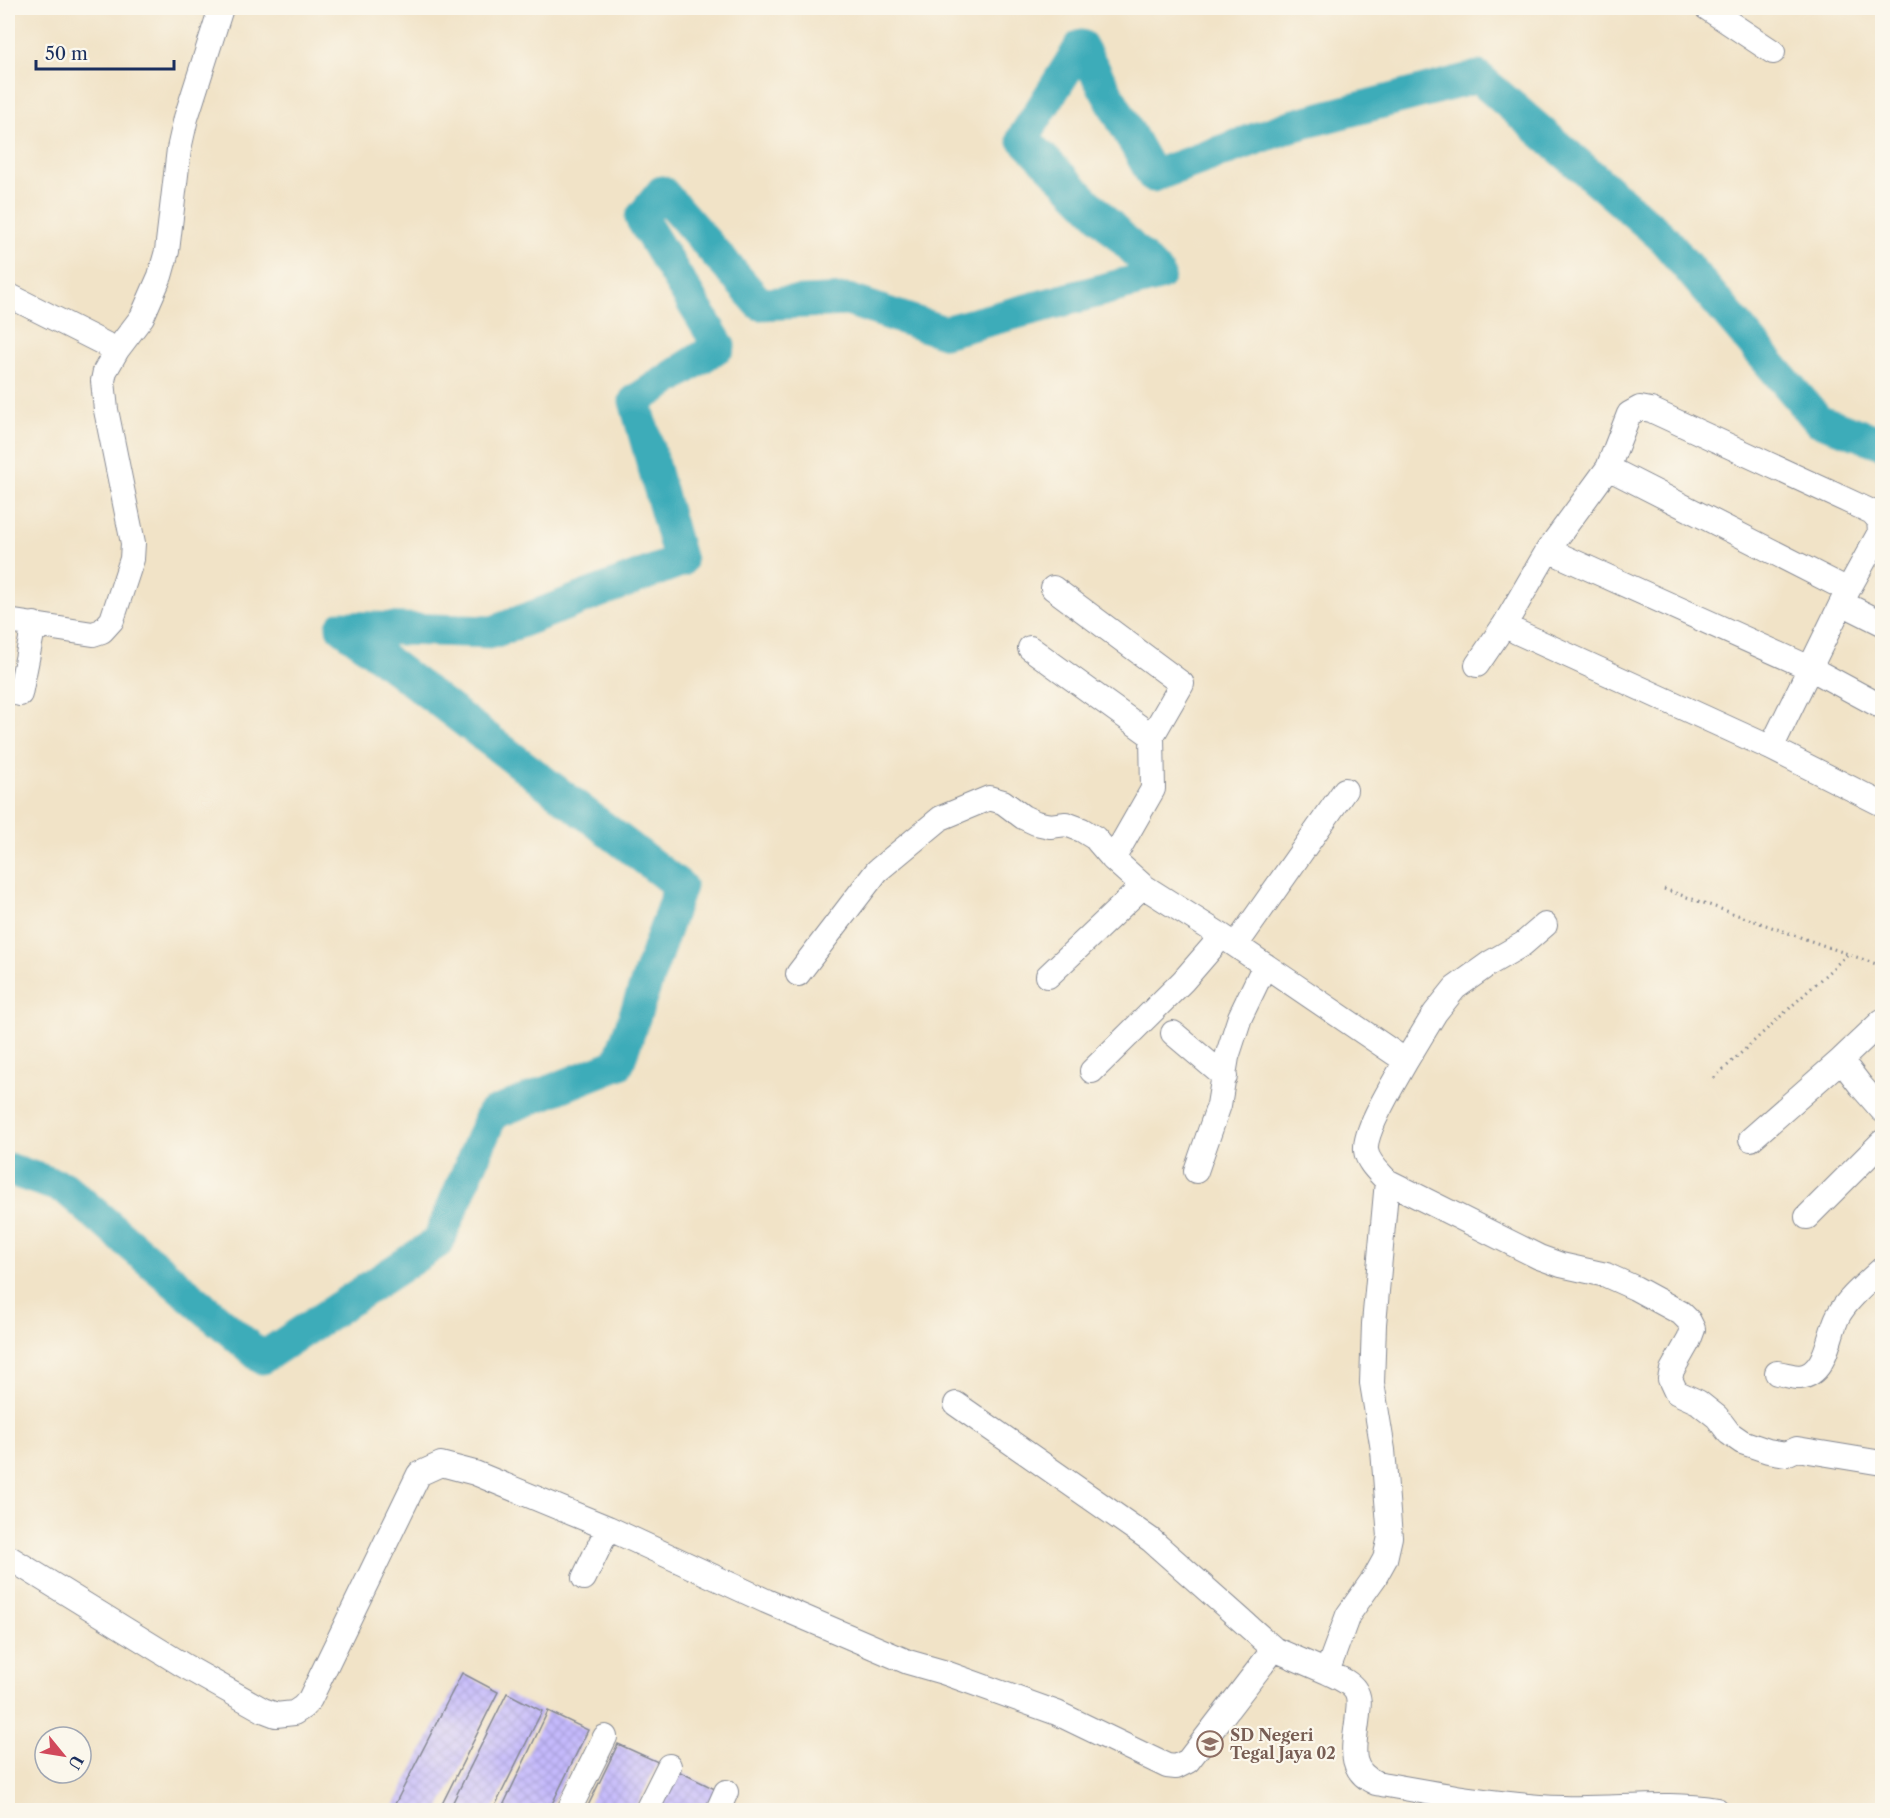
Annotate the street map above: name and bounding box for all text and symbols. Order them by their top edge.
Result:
scale bar [36,33,174,71]
text: 50 m [45,43,88,65]
north arrow [33,1725,93,1785]
place label: SD Negeri Tegal Jaya 02 [1230,1725,1336,1763]
school or university icon: SD Negeri Tegal Jaya 02 [1195,1729,1225,1759]
text: U [64,1752,88,1773]

